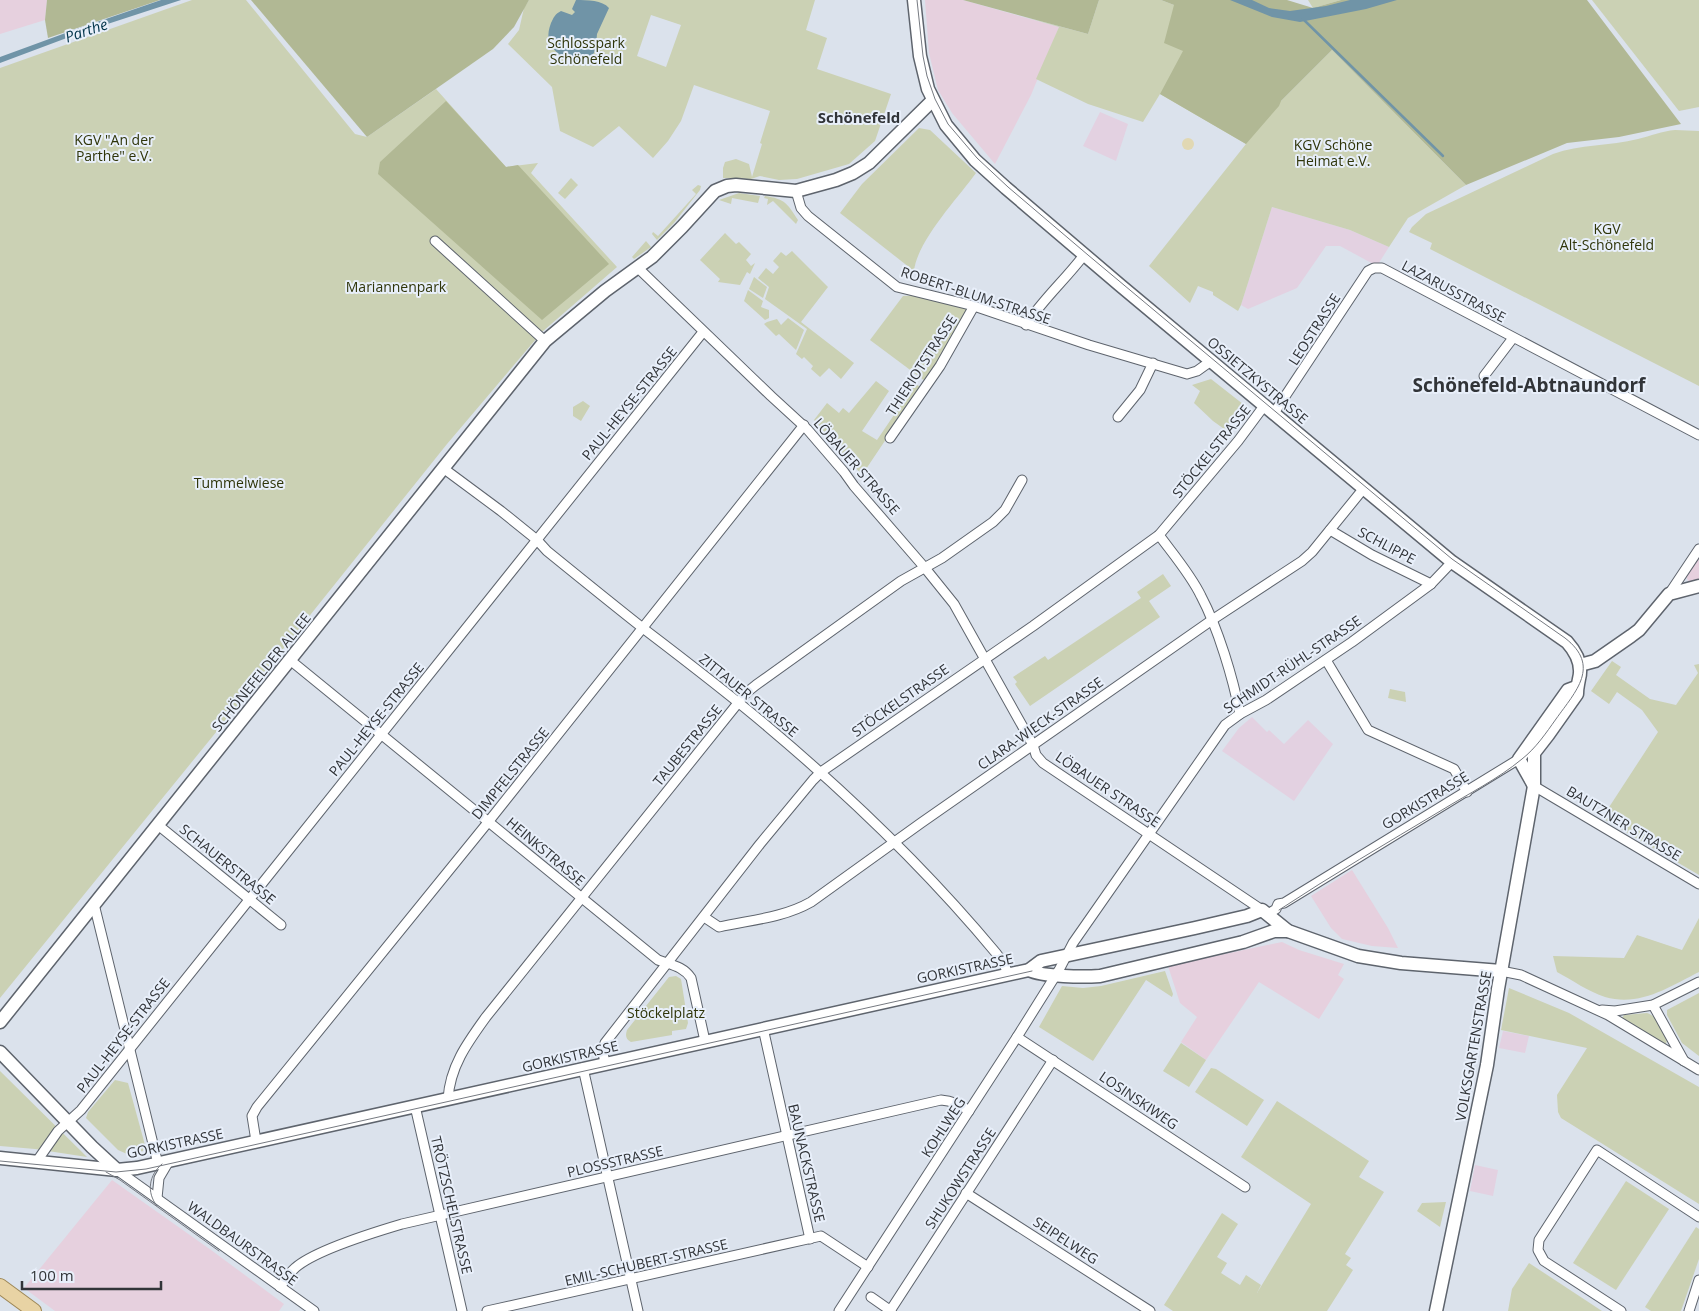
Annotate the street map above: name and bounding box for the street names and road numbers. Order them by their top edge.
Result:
street label: LAZARUSSTRASSE [1399,255,1509,327]
street label: ROBERT-BLUM-STRASSE [898,262,1054,328]
street label: LEOSTRASSE [1284,289,1344,369]
street label: THIERIOTSTRASSE [881,311,961,419]
street label: OSSIETZKYSTRASSE [1204,332,1312,428]
street label: PAUL-HEYSE-STRASSE [577,342,681,464]
street label: STÖCKELSTRASSE [1168,400,1254,502]
street label: LÖBAUER STRASSE [810,414,904,518]
street label: SCHLIPPE [1355,522,1419,568]
street label: SCHÖNEFELDER ALLEE [207,609,315,735]
street label: SCHMIDT-RÜHL-STRASSE [1219,611,1365,717]
street label: ZITTAUER STRASSE [695,649,803,741]
street label: PAUL-HEYSE-STRASSE [324,658,428,780]
street label: STÖCKELSTRASSE [848,659,952,741]
street label: CLARA-WIECK-STRASSE [973,672,1107,774]
street label: TAUBESTRASSE [648,700,726,790]
street label: DIMPFELSTRASSE [467,723,553,823]
street label: LÖBAUER STRASSE [1052,747,1164,831]
street label: GORKISTRASSE [1378,767,1472,833]
street label: BAUTZNER STRASSE [1563,781,1685,865]
street label: HEINKSTRASSE [503,813,589,889]
street label: SCHAUERSTRASSE [176,819,280,909]
street label: GORKISTRASSE [915,948,1015,988]
street label: VOLKSGARTENSTRASSE [1450,969,1496,1123]
street label: PAUL-HEYSE-STRASSE [72,974,174,1096]
street label: GORKISTRASSE [520,1036,620,1076]
street label: LOSINSKIWEG [1096,1067,1182,1133]
street label: KOHLWEG [917,1093,969,1161]
street label: BAUNACKSTRASSE [784,1102,830,1224]
street label: GORKISTRASSE [125,1123,225,1163]
street label: SHUKOWSTRASSE [920,1124,1000,1232]
street label: TRÖTZSCHELSTRASSE [427,1134,477,1276]
street label: PLOSSSTRASSE [565,1141,665,1181]
street label: WALDBAURSTRASSE [184,1197,302,1289]
street label: SEIPELWEG [1030,1212,1102,1268]
street label: EMIL-SCHUBERT-STRASSE [563,1234,729,1290]

